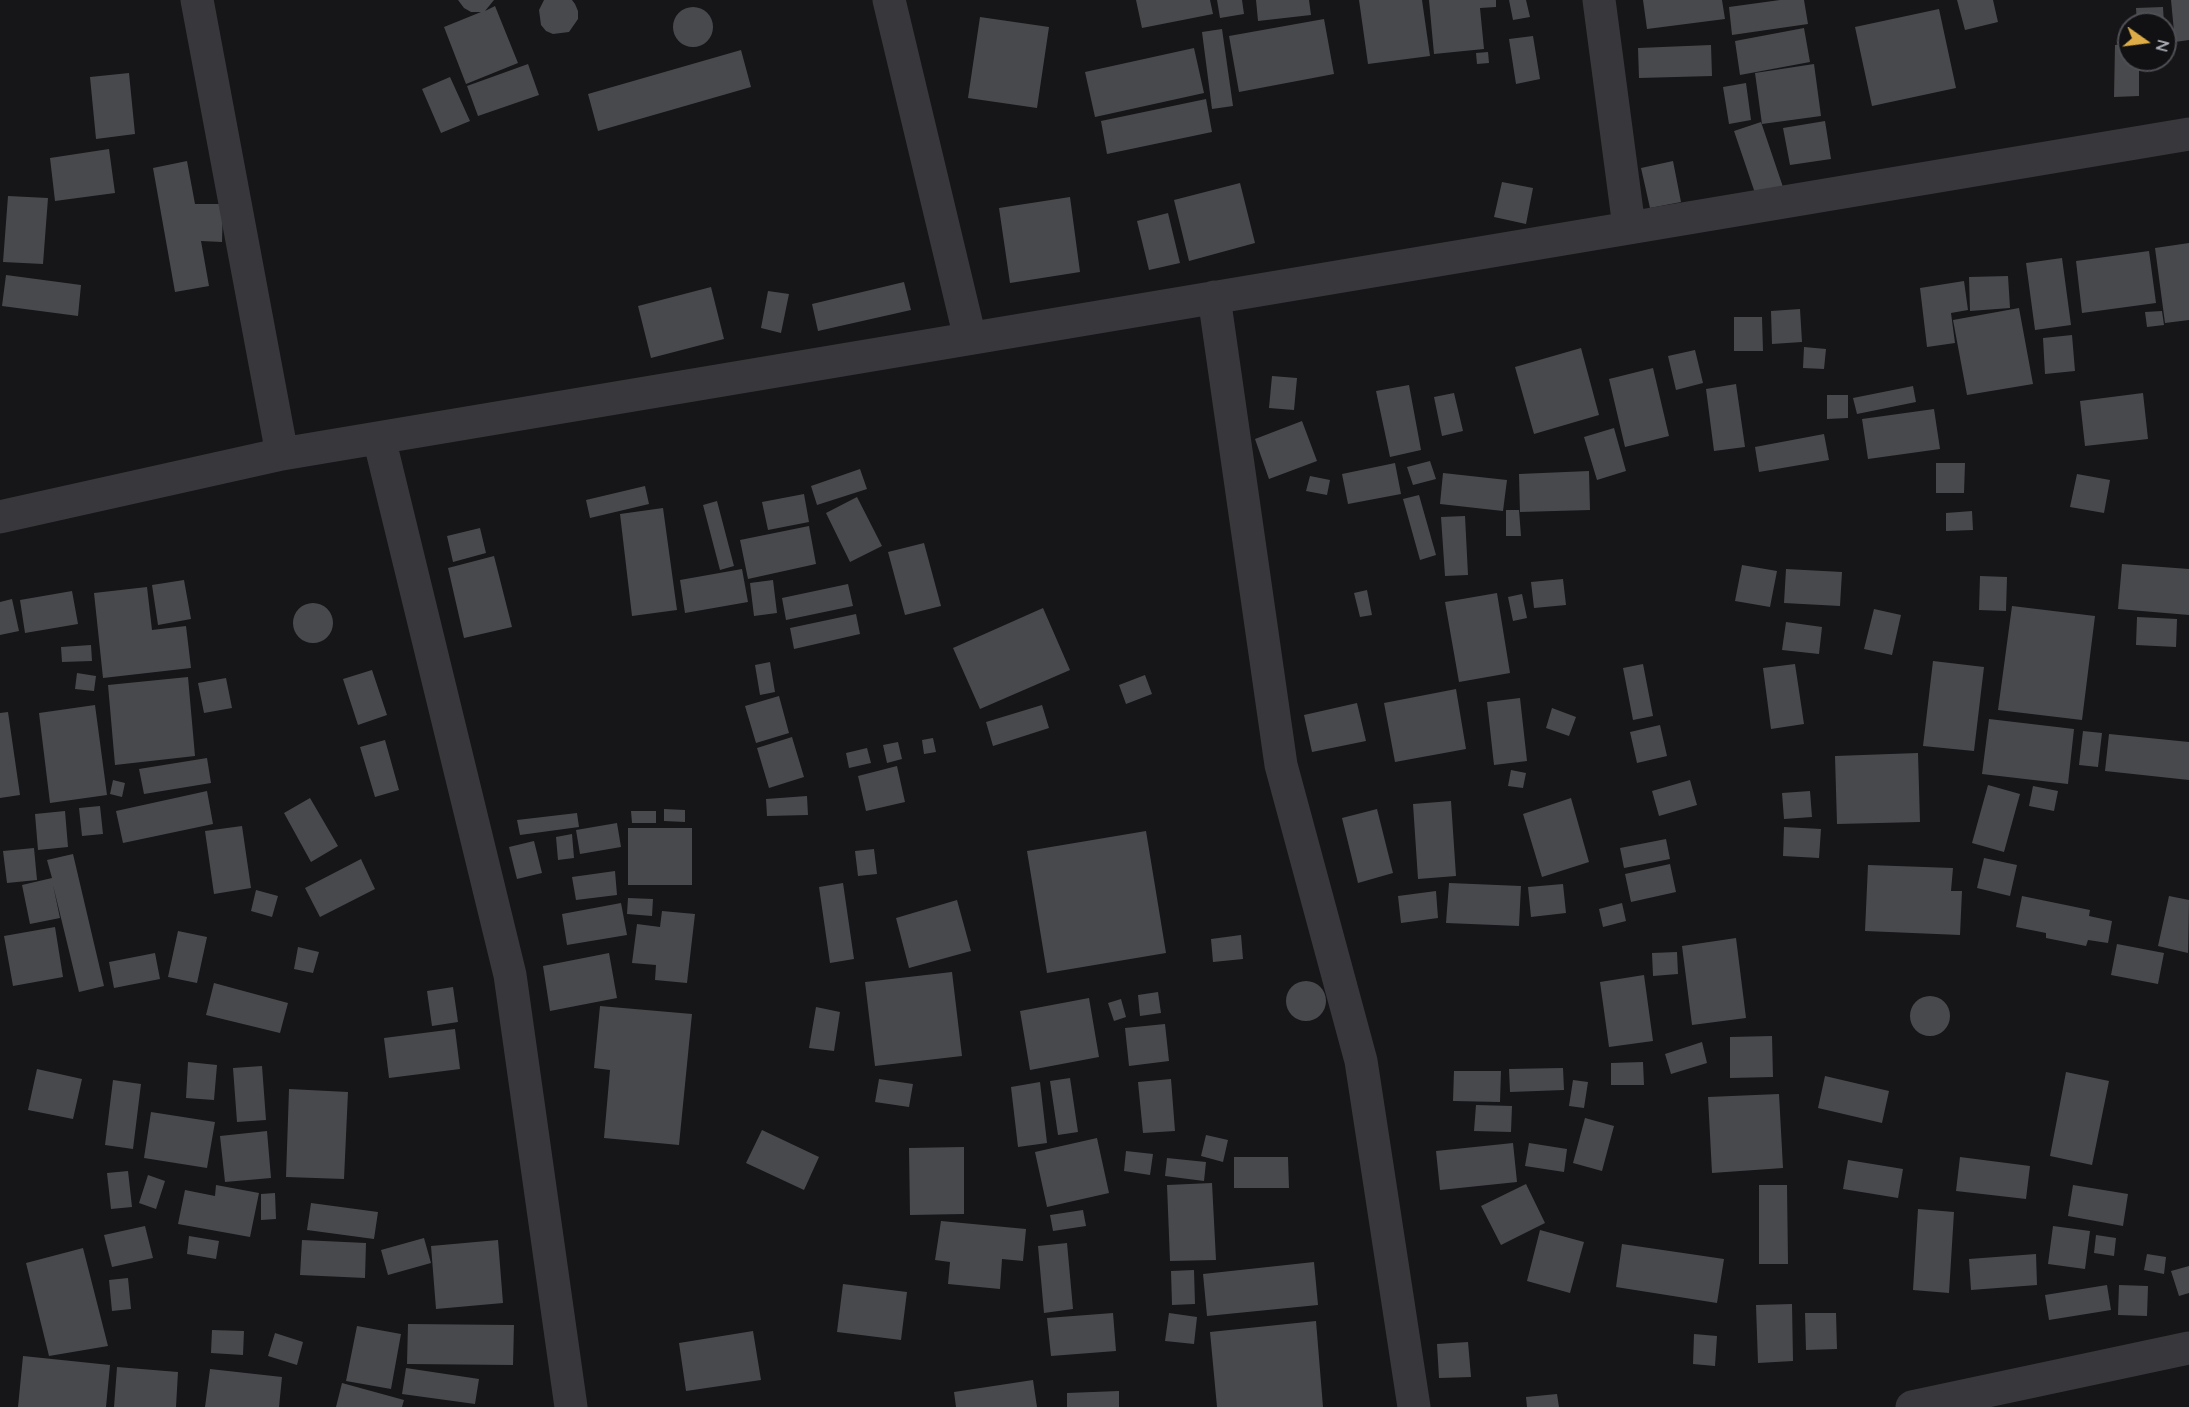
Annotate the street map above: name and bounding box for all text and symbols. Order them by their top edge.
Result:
north arrow [2117,12,2177,72]
text: N [2151,38,2174,54]

